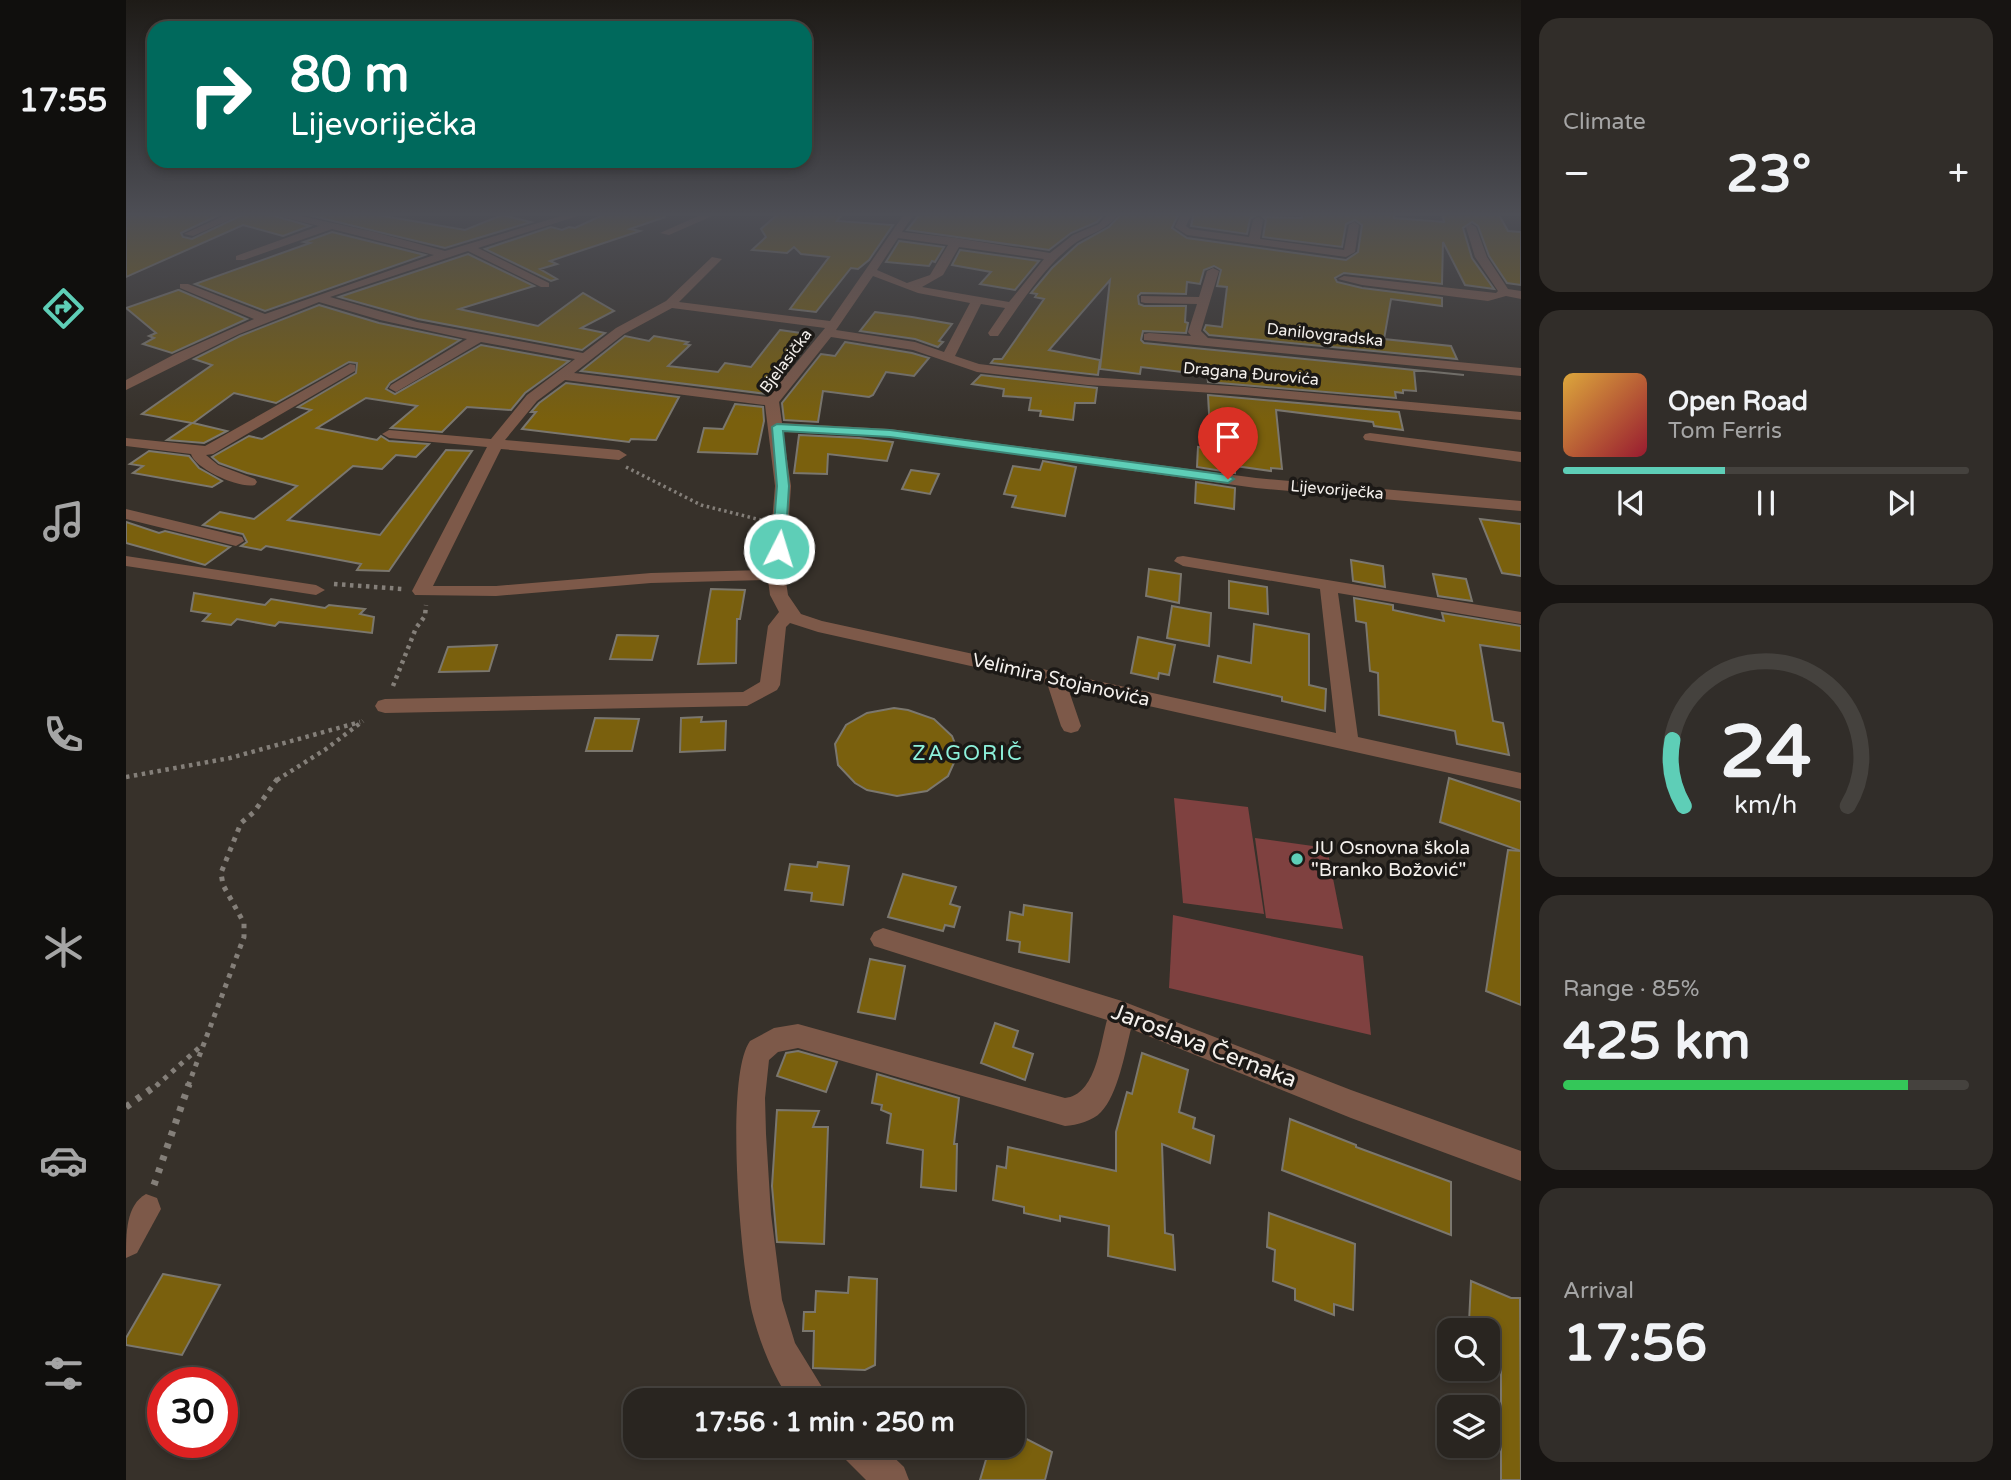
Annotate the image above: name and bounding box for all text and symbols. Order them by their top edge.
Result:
text: 80 m [290,46,409,105]
icon: right [175,49,266,140]
text: 17:55 [19,82,107,120]
text: Lijevoriječka [290,106,477,144]
text: Climate [1563,108,1646,136]
text: 23° [1726,143,1811,206]
text: − [1563,151,1590,197]
text: + [1948,151,1969,197]
icon: directions [39,284,88,333]
street label: Danilovgradska [1266,319,1384,351]
street label: Bjelasička [756,325,816,397]
street label: Dragana Đurovića [1182,358,1320,390]
text: Open Road [1668,386,1808,417]
pin [1198,407,1258,479]
text: Tom Ferris [1668,417,1782,445]
icon: arrive [1209,418,1247,456]
street label: Lijevoriječka [1289,476,1385,504]
icon: previous [1612,484,1650,522]
icon: pause [1747,484,1785,522]
icon: next [1882,484,1920,522]
icon: music [39,497,88,546]
position arrow [742,512,816,586]
street label: Velimira Stojanovića [970,649,1152,711]
text: 24 [1720,709,1812,797]
icon: phone [39,710,88,759]
district label: ZAGORIČ [912,741,1024,766]
text: km/h [1735,790,1797,820]
place label: JU Osnovna škola "Branko Božović" [1311,837,1470,881]
marker: JU Osnovna škola "Branko Božović" [1289,851,1305,867]
icon: climate [39,923,88,972]
text: Range · 85% [1563,975,1699,1003]
street label: Jaroslava Černaka [1107,998,1301,1094]
text: 425 km [1563,1010,1751,1073]
icon: car [39,1136,88,1185]
text: Arrival [1563,1277,1634,1305]
text: 17:56 [1563,1312,1707,1375]
map controls [1437,1318,1500,1458]
button: search [1437,1318,1500,1381]
icon: filters [39,1349,88,1398]
speed limit sign: 30 [147,1367,238,1458]
button: layers [1437,1395,1500,1458]
text: 17:56 · 1 min · 250 m [693,1407,955,1438]

